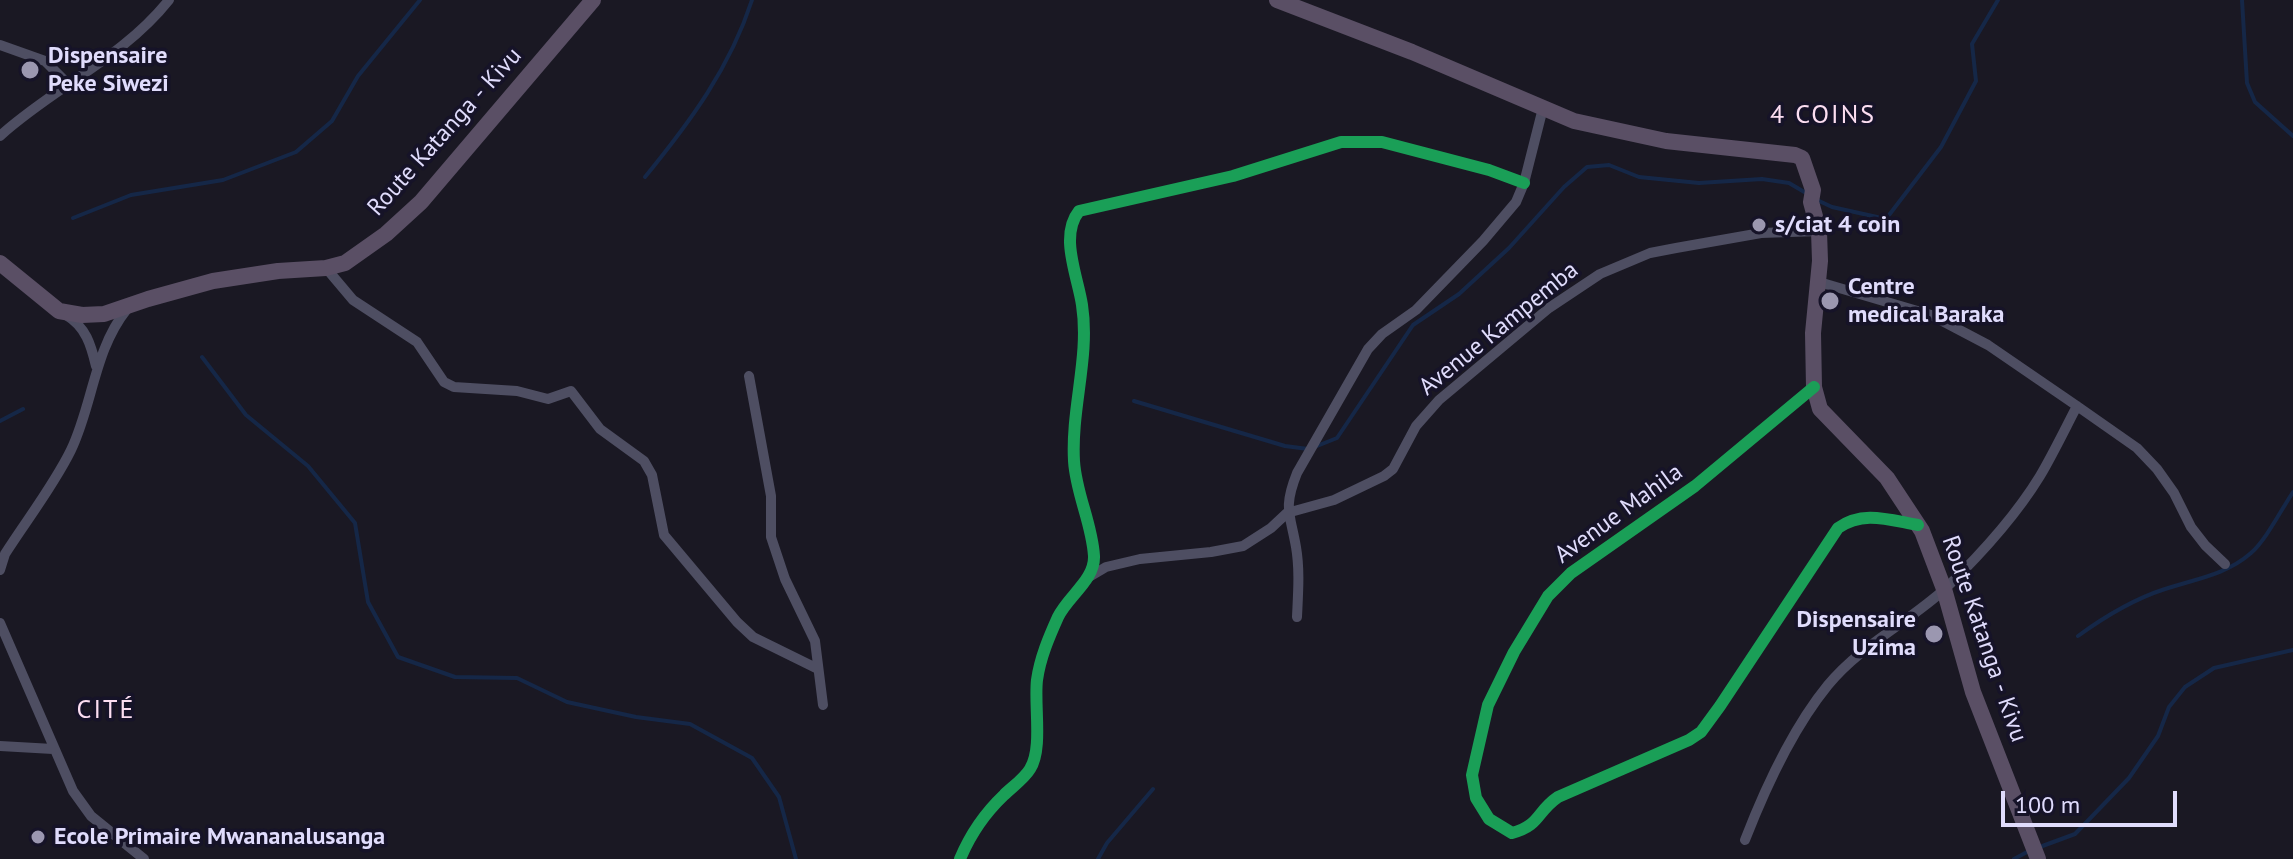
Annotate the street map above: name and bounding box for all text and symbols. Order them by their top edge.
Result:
place label: Dispensaire Peke Siwezi [48,42,169,98]
street label: Route Katanga - Kivu [362,42,528,222]
marker: Dispensaire Peke Siwezi [19,59,41,81]
district label: 4 COINS [1770,100,1876,132]
place label: s/ciat 4 coin [1775,211,1900,239]
marker: s/ciat 4 coin [1750,216,1768,234]
street label: Avenue Kampemba [1414,256,1584,402]
place label: Centre medical Baraka [1848,273,2004,329]
marker: Centre medical Baraka [1819,290,1841,312]
street label: Avenue Mahila [1550,458,1688,570]
street label: Route Katanga - Kivu [1935,532,2033,746]
place label: Dispensaire Uzima [1797,606,1916,662]
marker: Dispensaire Uzima [1923,623,1945,645]
district label: CITÉ [77,695,135,727]
scale bar [2005,775,2181,825]
text: 100 m [2015,789,2080,820]
place label: Ecole Primaire Mwananalusanga [54,823,385,851]
marker: Ecole Primaire Mwananalusanga [29,828,47,846]

